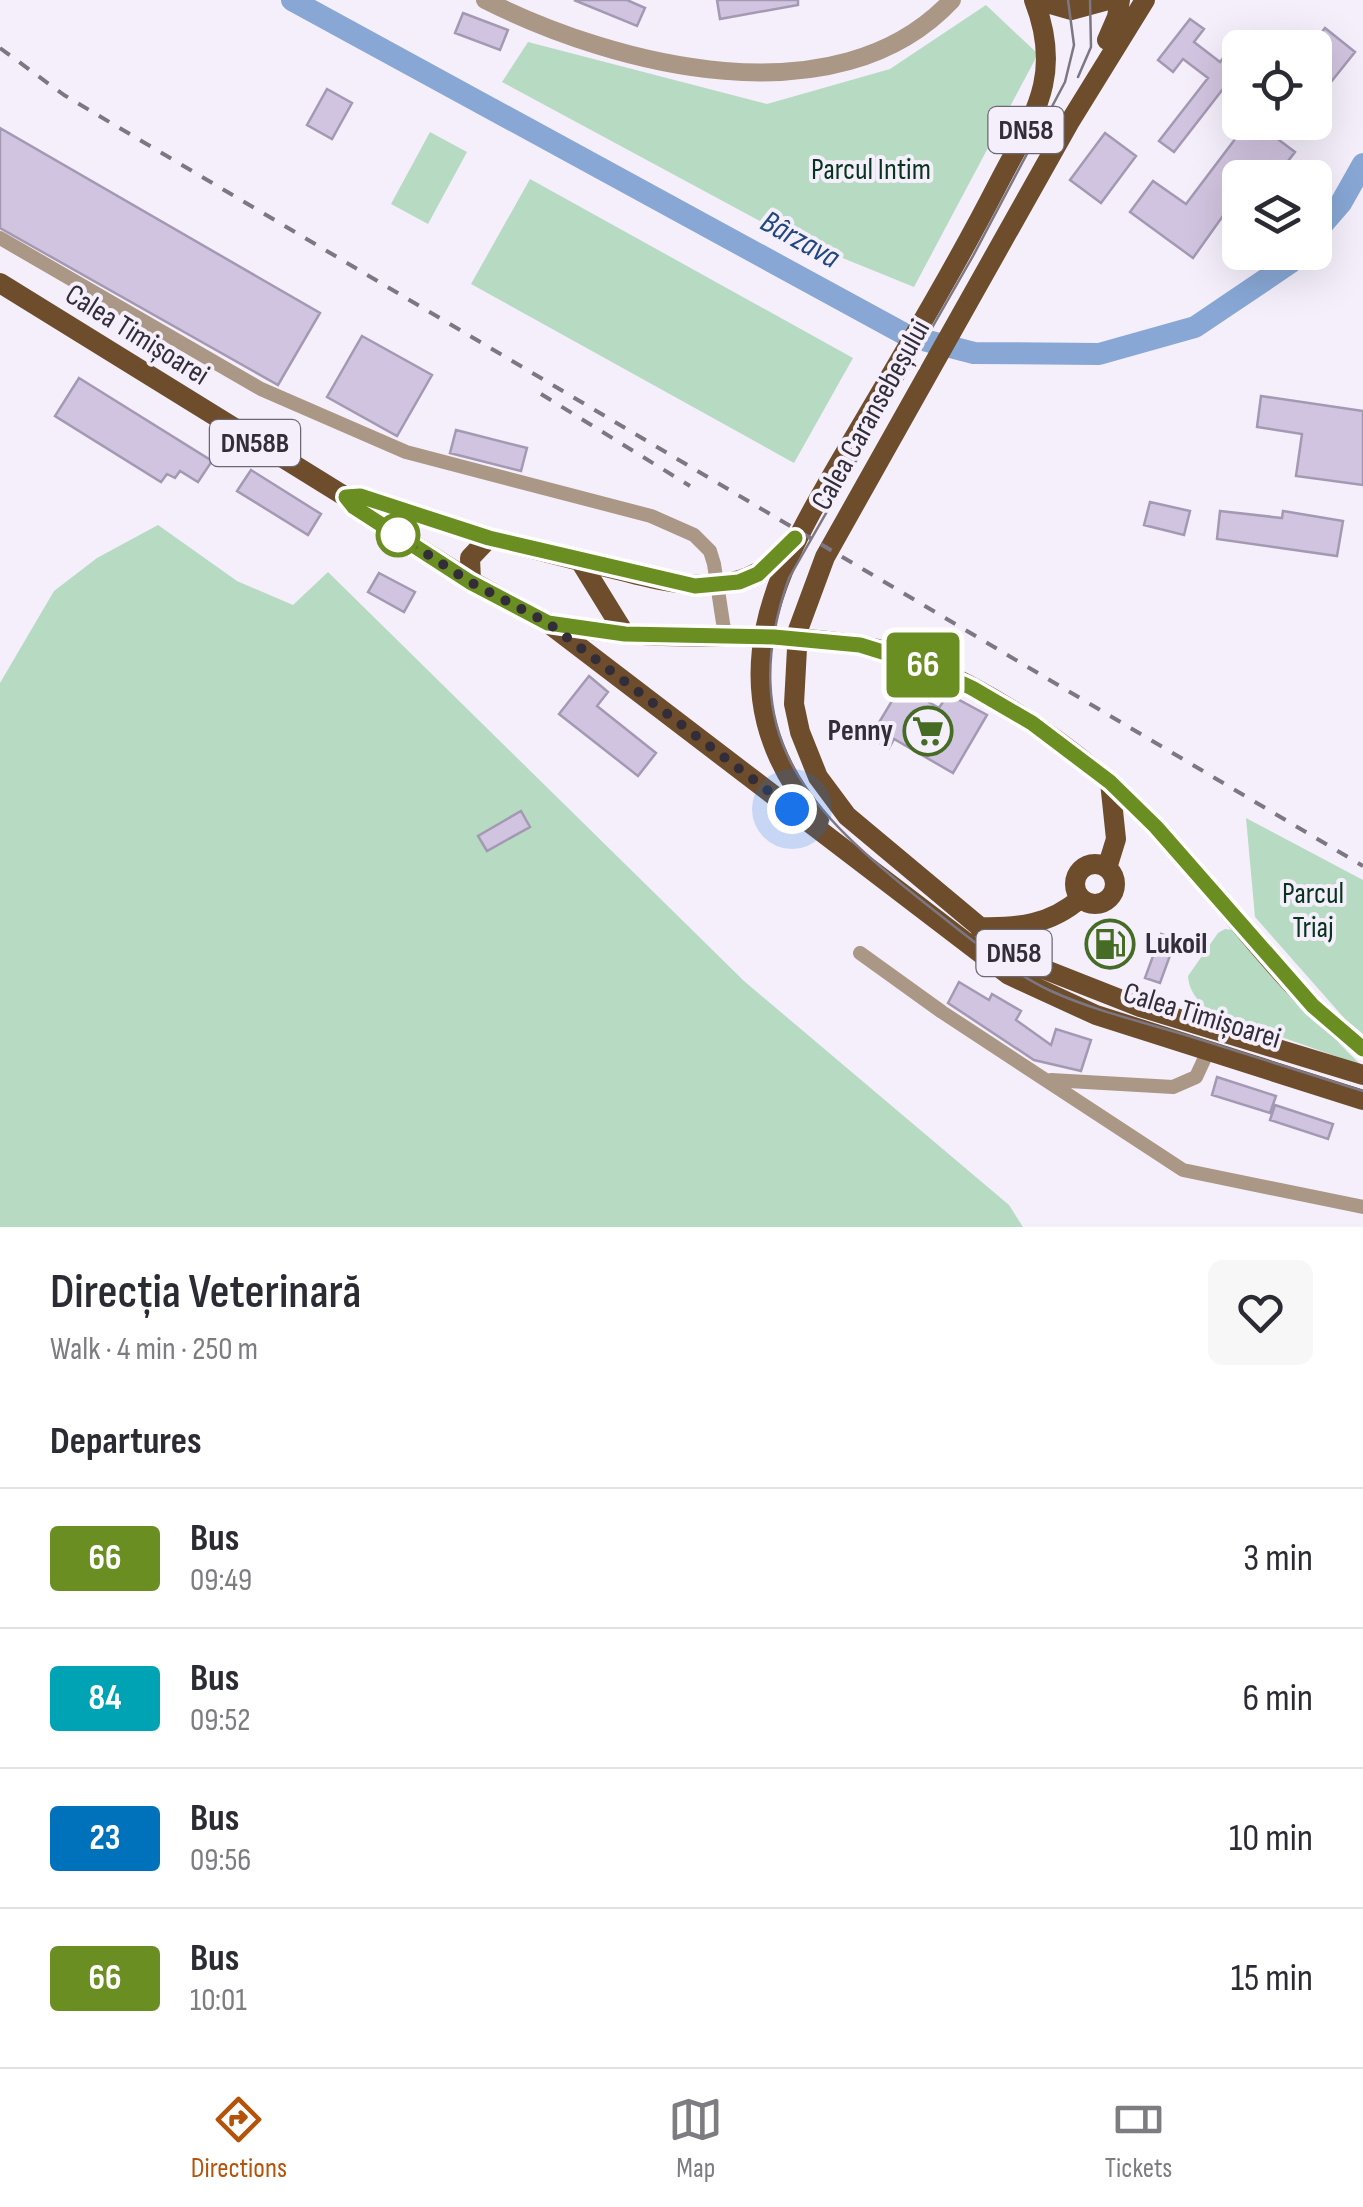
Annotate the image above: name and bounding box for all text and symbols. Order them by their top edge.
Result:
map controls [1222,30,1332,270]
button: locate [1222,30,1332,140]
road number: DN58 [988,107,1064,153]
park label: Parcul Intim [811,152,931,188]
button: layers [1222,160,1332,270]
water label: Bârzava [754,202,846,278]
street label: Calea Timișoarei [58,277,216,393]
street label: Calea Caransebeșului [804,314,938,516]
road number: DN58B [210,420,300,466]
unlabelled marker [377,514,419,556]
line badge: 66 [878,632,968,698]
text: 66 [907,644,939,687]
supermarket icon: Penny [902,705,954,757]
place label: Penny [828,713,894,749]
your location [767,784,817,834]
park label: Parcul Triaj [1282,876,1344,946]
fuel station icon: Lukoil [1084,918,1136,970]
place label: Lukoil [1145,926,1207,962]
road number: DN58 [976,930,1052,976]
street label: Calea Timișoarei [1119,975,1285,1057]
button: heart [1208,1260,1313,1365]
text: Direcția Veterinară [50,1264,361,1321]
text: Walk · 4 min · 250 m [50,1330,258,1369]
text: Departures [50,1419,202,1464]
text: Bus [190,1516,239,1561]
text: 3 min [1243,1536,1313,1581]
text: 66 [89,1537,121,1580]
text: 09:49 [190,1561,252,1600]
text: Bus [190,1656,239,1701]
text: 6 min [1243,1676,1313,1721]
text: 84 [88,1677,122,1720]
text: 09:52 [190,1701,251,1740]
text: Bus [190,1796,239,1841]
text: 10 min [1229,1816,1313,1861]
text: 23 [89,1817,121,1860]
text: 09:56 [190,1841,251,1880]
text: Bus [190,1936,239,1981]
text: 15 min [1231,1956,1313,2001]
text: 66 [89,1957,121,2000]
text: 10:01 [190,1981,247,2020]
tab: Directions [191,2092,287,2185]
tab: Map [668,2092,723,2185]
tab: Tickets [1105,2092,1172,2185]

